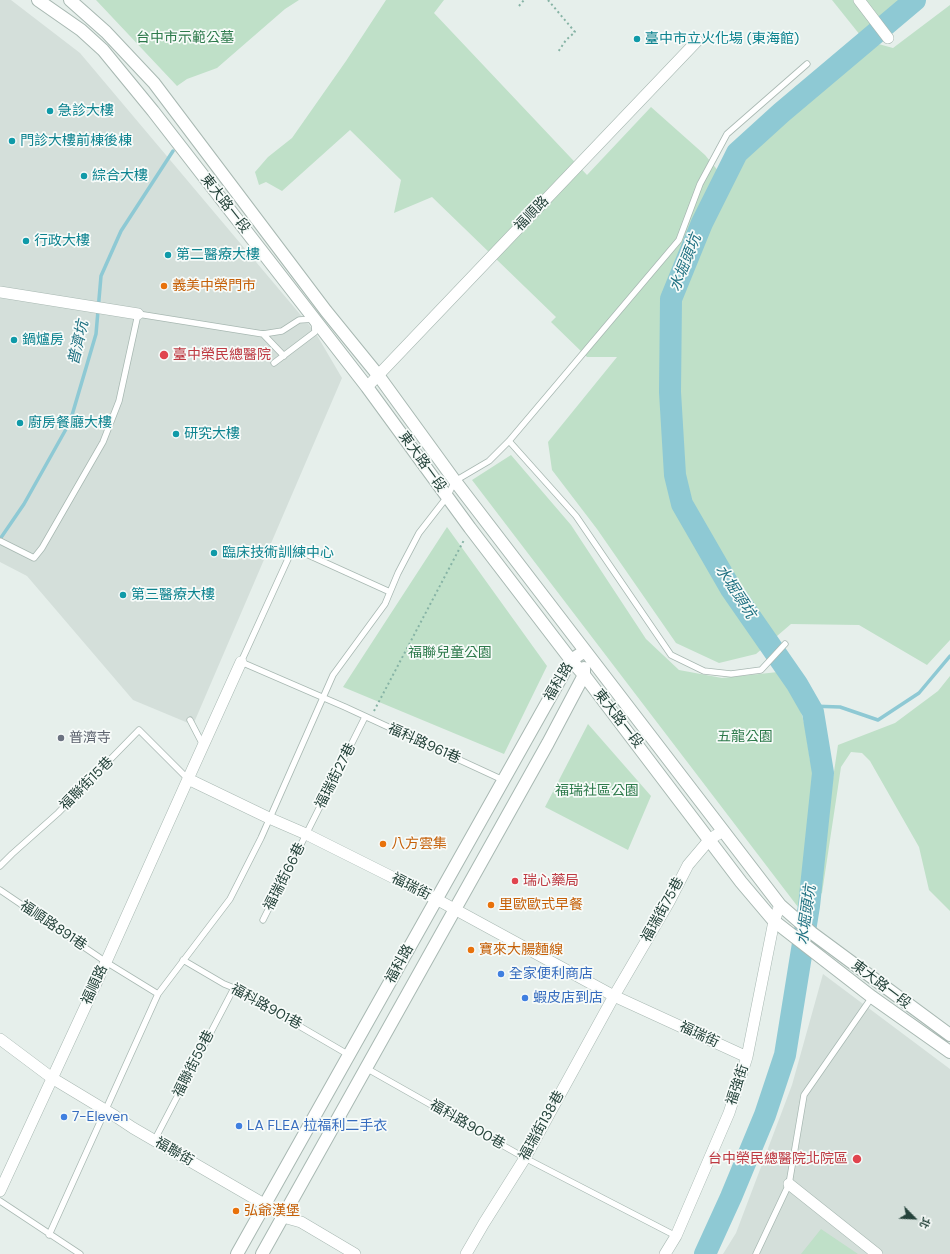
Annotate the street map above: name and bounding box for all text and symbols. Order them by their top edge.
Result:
park label: 台中市示範公墓 [136,30,234,46]
place label: 臺中市立火化場 (東海館) [645,31,799,47]
marker: 臺中市立火化場 (東海館) [632,34,642,44]
place label: 急診大樓 [58,103,114,119]
marker: 急診大樓 [45,106,55,116]
place label: 門診大樓前棟後棟 [20,133,132,149]
marker: 門診大樓前棟後棟 [7,136,17,146]
place label: 綜合大樓 [92,168,148,184]
marker: 綜合大樓 [79,171,89,181]
street label: 東大路一段 [197,171,253,237]
street label: 福順路 [511,193,553,235]
water label: 水堀頭坑 [666,232,706,294]
place label: 行政大樓 [34,233,90,249]
marker: 行政大樓 [21,236,31,246]
place label: 第二醫療大樓 [176,247,260,263]
marker: 第二醫療大樓 [163,250,173,260]
place label: 義美中榮門市 [172,278,256,294]
marker: 義美中榮門市 [159,281,169,291]
water label: 普濟坑 [65,319,93,367]
place label: 鍋爐房 [22,332,64,348]
marker: 鍋爐房 [9,335,19,345]
place label: 臺中榮民總醫院 [173,347,271,363]
marker: 臺中榮民總醫院 [158,349,170,361]
place label: 廚房餐廳大樓 [28,415,112,431]
marker: 廚房餐廳大樓 [15,418,25,428]
place label: 研究大樓 [184,426,240,442]
marker: 研究大樓 [171,429,181,439]
street label: 東大路一段 [395,429,449,495]
place label: 臨床技術訓練中心 [222,545,334,561]
marker: 臨床技術訓練中心 [209,548,219,558]
water label: 水堀頭坑 [711,562,759,622]
place label: 第三醫療大樓 [131,587,215,603]
marker: 第三醫療大樓 [118,590,128,600]
park label: 福聯兒童公園 [408,645,492,661]
street label: 福科路 [541,660,577,704]
street label: 東大路一段 [590,686,646,752]
street label: 福科路961巷 [385,720,463,768]
park label: 五龍公園 [717,729,773,745]
place label: 普濟寺 [69,730,111,746]
marker: 普濟寺 [56,733,66,743]
street label: 福瑞街27巷 [312,740,360,812]
street label: 福聯街15巷 [57,754,117,814]
park label: 福瑞社區公園 [555,783,639,799]
place label: 八方雲集 [391,836,447,852]
marker: 八方雲集 [378,839,388,849]
street label: 福瑞街66巷 [261,840,309,914]
street label: 福瑞街 [388,870,434,904]
place label: 瑞心藥局 [523,873,579,889]
street label: 福瑞街75巷 [638,875,688,945]
marker: 瑞心藥局 [510,876,520,886]
water label: 水堀頭坑 [794,884,820,946]
street label: 福順路891巷 [16,897,90,955]
place label: 里歐歐式早餐 [499,897,583,913]
marker: 里歐歐式早餐 [486,900,496,910]
street label: 福科路 [382,942,418,986]
place label: 寶來大腸麵線 [479,942,563,958]
marker: 寶來大腸麵線 [466,945,476,955]
street label: 東大路一段 [848,957,914,1013]
street label: 福順路 [79,962,111,1008]
place label: 全家便利商店 [509,966,593,982]
marker: 全家便利商店 [496,969,506,979]
street label: 福科路901巷 [227,981,305,1033]
place label: 蝦皮店到店 [533,990,603,1006]
marker: 蝦皮店到店 [520,993,530,1003]
street label: 福瑞街 [676,1019,722,1051]
street label: 福聯街59巷 [170,1028,218,1100]
street label: 福強街 [724,1062,752,1108]
street label: 福瑞街138巷 [516,1088,568,1164]
street label: 福科路900巷 [426,1097,508,1153]
place label: 7-Eleven [72,1109,128,1125]
marker: 7-Eleven [59,1112,69,1122]
place label: LA FLEA 拉福利二手衣 [247,1118,387,1134]
marker: LA FLEA 拉福利二手衣 [234,1121,244,1131]
street label: 福聯街 [152,1134,196,1170]
place label: 台中榮民總醫院北院區 [708,1151,848,1167]
marker: 台中榮民總醫院北院區 [851,1153,863,1165]
north arrow [894,1198,934,1238]
place label: 弘爺漢堡 [244,1203,300,1219]
marker: 弘爺漢堡 [231,1206,241,1216]
text: 北 [916,1215,934,1231]

